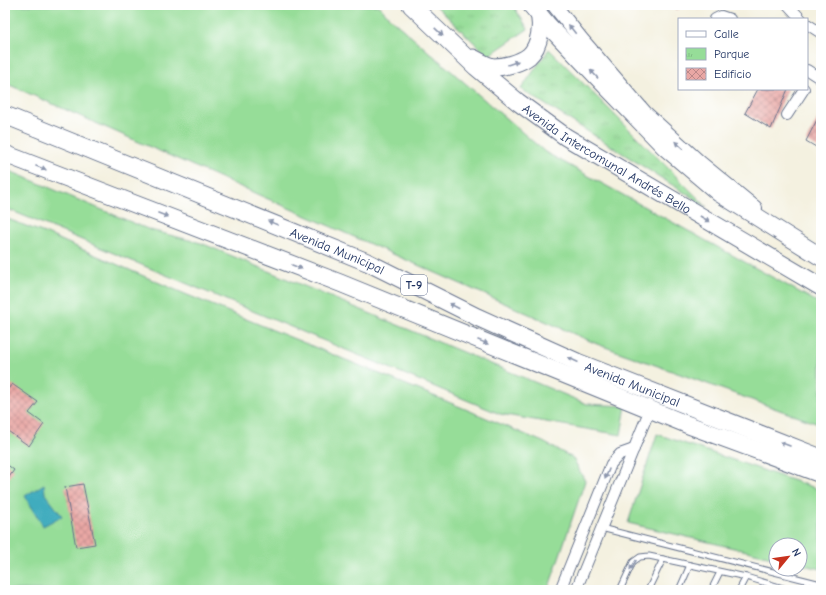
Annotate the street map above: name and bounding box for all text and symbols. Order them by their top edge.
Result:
legend [678,18,808,90]
one-way arrow [568,23,577,34]
one-way arrow [434,27,444,37]
text: Calle [714,27,739,41]
text: Parque [714,47,749,61]
one-way arrow [508,59,520,65]
text: Edificio [714,67,751,81]
one-way arrow [589,69,599,79]
street label: Avenida Intercomunal Andrés Bello [520,100,694,217]
one-way arrow [673,141,684,150]
one-way arrow [36,166,48,172]
one-way arrow [157,212,169,218]
one-way arrow [699,215,711,222]
one-way arrow [266,219,278,225]
street label: Avenida Municipal [288,224,387,277]
one-way arrow [292,264,304,270]
road number: T-9 [401,275,427,295]
one-way arrow [449,303,460,309]
one-way arrow [477,339,489,345]
one-way arrow [567,357,578,363]
street label: Avenida Municipal [583,358,682,409]
one-way arrow [778,440,790,446]
one-way arrow [603,469,609,481]
north arrow [768,537,808,577]
text: N [789,546,804,559]
one-way arrow [629,560,637,570]

